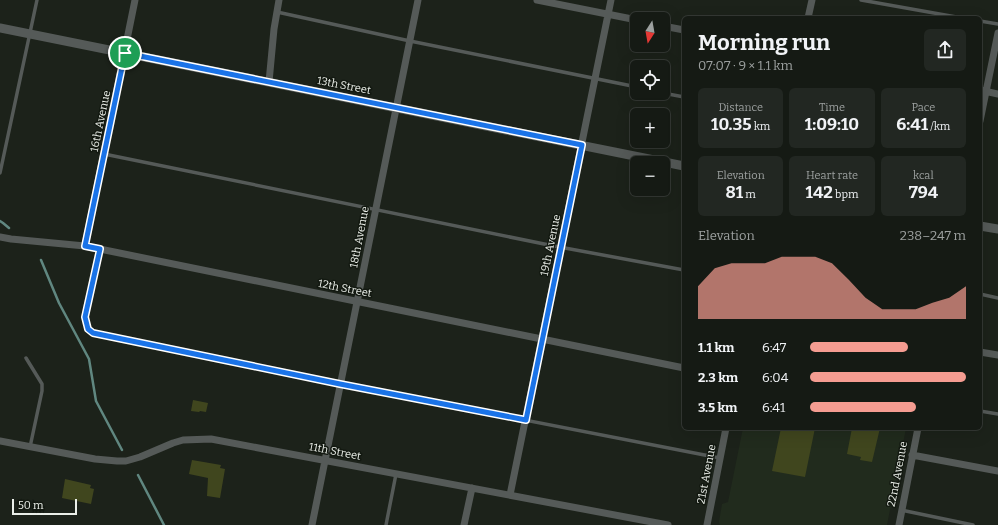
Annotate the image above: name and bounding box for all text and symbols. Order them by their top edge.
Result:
north arrow [630,12,670,52]
map controls [630,12,670,196]
text: Morning run [698,29,830,56]
button: share [924,29,966,71]
pin [108,36,142,70]
icon: arrive [114,42,136,64]
text: 07:07 · 9 × 1.1 km [698,58,793,73]
button: locate [630,60,670,100]
street label: 13th Street [316,74,372,97]
street label: 16th Avenue [88,89,113,153]
text: Distance [718,101,763,114]
text: Time [819,101,845,114]
text: Pace [911,101,935,114]
button: + [630,108,670,148]
text: 10.35 [711,114,751,135]
text: 1:09:10 [805,114,859,135]
text: 6:41 [896,114,928,135]
text: km [751,120,770,133]
text: /km [928,120,950,133]
button: − [630,156,670,196]
text: Elevation [717,169,765,182]
text: Heart rate [806,169,858,182]
text: kcal [913,169,934,182]
text: 81 [726,182,743,203]
text: 142 [806,182,833,203]
text: 794 [909,182,938,203]
text: m [743,188,756,201]
text: bpm [833,188,858,201]
street label: 18th Avenue [347,205,372,269]
street label: 19th Avenue [538,213,563,277]
text: Elevation [698,228,755,243]
text: 238–247 m [900,228,966,243]
street label: 12th Street [317,277,373,300]
text: 1.1 km [698,340,734,355]
text: 6:47 [762,340,786,355]
text: 2.3 km [698,370,738,385]
text: 6:04 [762,370,788,385]
text: 3.5 km [698,400,737,415]
text: 6:41 [762,400,785,415]
street label: 11th Street [308,440,362,463]
street label: 22nd Avenue [885,440,910,508]
street label: 21st Avenue [694,443,719,505]
scale bar [12,497,77,516]
text: 50 m [18,499,44,512]

